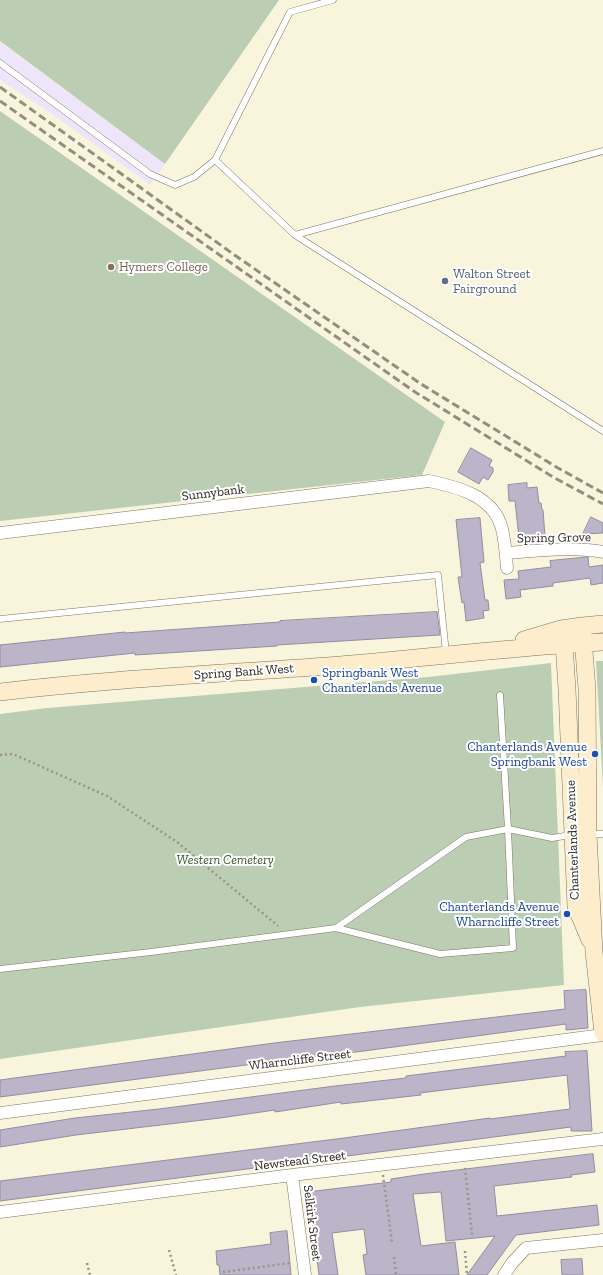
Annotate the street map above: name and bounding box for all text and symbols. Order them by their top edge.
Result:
place label: Hymers College [119,259,208,275]
marker: Hymers College [106,262,116,272]
place label: Walton Street Fairground [453,266,530,297]
marker: Walton Street Fairground [440,276,450,286]
street label: Sunnybank [181,481,245,505]
street label: Spring Grove [517,530,591,546]
street label: Spring Bank West [193,661,295,683]
place label: Springbank West Chanterlands Avenue [322,665,442,696]
marker: Springbank West Chanterlands Avenue [309,675,319,685]
place label: Chanterlands Avenue Springbank West [467,739,587,770]
marker: Chanterlands Avenue Springbank West [590,749,600,759]
street label: Chanterlands Avenue [563,780,583,900]
park label: Western Cemetery [176,852,274,868]
place label: Chanterlands Avenue Wharncliffe Street [439,899,559,930]
marker: Chanterlands Avenue Wharncliffe Street [562,909,572,919]
street label: Wharncliffe Street [248,1046,352,1074]
street label: Newstead Street [253,1148,347,1174]
street label: Selkirk Street [300,1184,324,1262]

